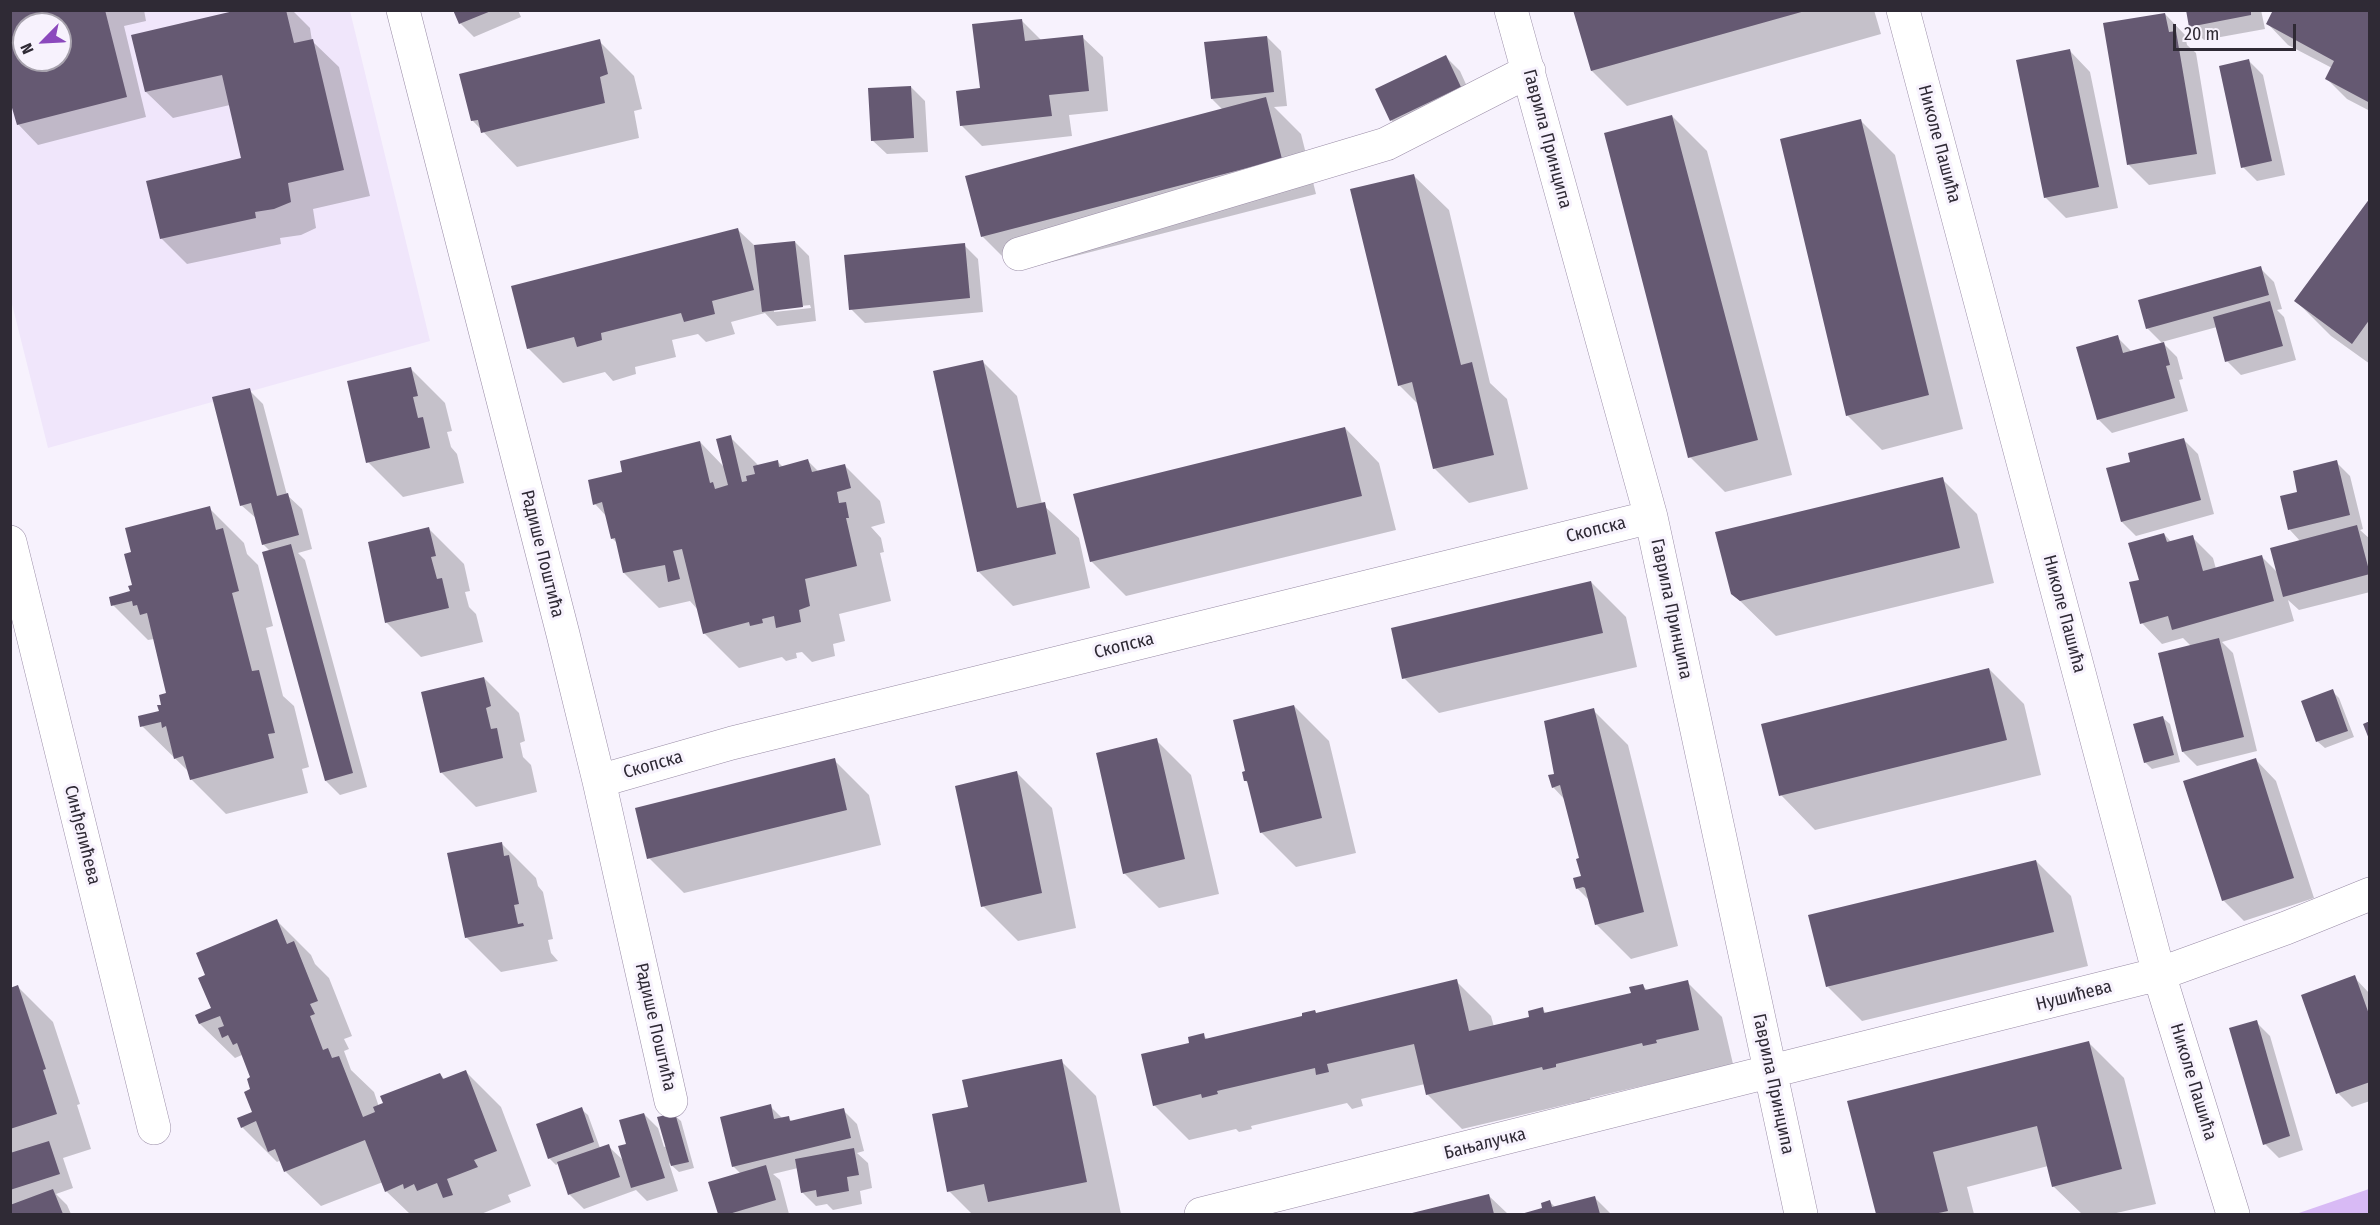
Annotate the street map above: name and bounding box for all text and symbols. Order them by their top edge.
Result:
north arrow [12,12,72,72]
scale bar [2176,12,2299,50]
text: 20 m [2184,23,2219,45]
text: N [16,40,38,57]
street label: Гаврила Принципа [1518,67,1576,211]
street label: Николе Пашића [1913,83,1965,205]
street label: Радише Поштића [516,488,568,620]
street label: Скопска [1564,512,1628,548]
street label: Гаврила Принципа [1646,537,1696,681]
street label: Николе Пашића [2038,553,2090,675]
street label: Скопска [1092,628,1156,664]
street label: Скопска [621,746,685,784]
street label: Синђелићева [59,783,105,887]
street label: Радише Поштића [630,961,680,1093]
street label: Нушићева [2034,976,2114,1016]
street label: Гаврила Принципа [1748,1012,1798,1156]
street label: Николе Пашића [2165,1021,2221,1143]
street label: Бањалучка [1442,1123,1528,1165]

